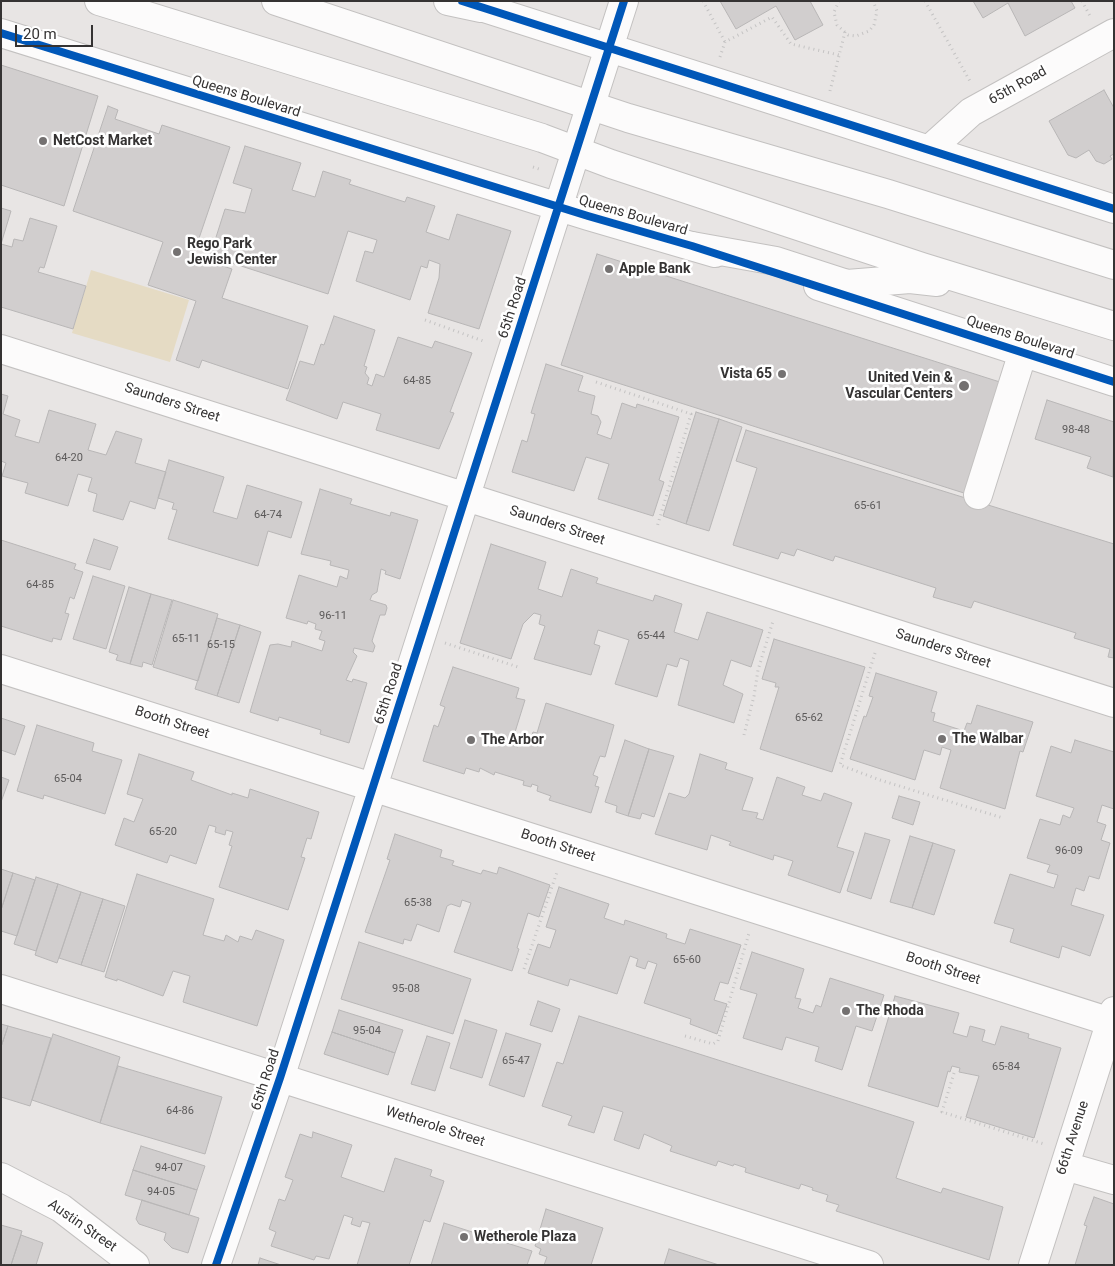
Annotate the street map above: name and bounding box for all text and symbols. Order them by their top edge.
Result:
scale bar [18,15,95,47]
text: 20 m [23,25,57,43]
street label: 65th Road [986,63,1050,109]
street label: Queens Boulevard [190,73,302,121]
place label: NetCost Market [53,133,152,149]
marker: NetCost Market [37,135,49,147]
street label: Queens Boulevard [577,192,689,240]
place label: Rego Park Jewish Center [187,236,277,268]
marker: Rego Park Jewish Center [171,246,183,258]
place label: Apple Bank [619,261,690,277]
marker: Apple Bank [603,263,615,275]
street label: 65th Road [495,275,531,341]
street label: Queens Boulevard [964,313,1076,363]
place label: Vista 65 [720,366,772,382]
marker: Vista 65 [776,368,788,380]
place label: United Vein & Vascular Centers [845,370,953,402]
house number: 64-85 [403,374,431,388]
marker: United Vein & Vascular Centers [957,379,971,393]
street label: Saunders Street [122,380,222,426]
house number: 98-48 [1062,423,1090,437]
house number: 64-20 [55,451,83,465]
house number: 65-61 [854,499,882,513]
street label: Saunders Street [507,503,607,549]
house number: 64-74 [254,508,282,522]
house number: 64-85 [26,578,54,592]
house number: 96-11 [319,609,347,623]
street label: Saunders Street [893,626,993,672]
house number: 65-44 [637,629,665,643]
house number: 65-11 [172,632,200,646]
house number: 65-15 [207,638,235,652]
street label: 65th Road [371,661,407,727]
street label: Booth Street [133,703,211,743]
house number: 65-62 [795,711,823,725]
place label: The Walbar [952,731,1023,747]
place label: The Arbor [481,732,544,748]
marker: The Walbar [936,733,948,745]
marker: The Arbor [465,734,477,746]
house number: 65-04 [54,772,82,786]
house number: 65-20 [149,825,177,839]
street label: Booth Street [519,826,597,866]
house number: 96-09 [1055,844,1083,858]
house number: 65-38 [404,896,432,910]
street label: Booth Street [904,949,982,989]
house number: 65-60 [673,953,701,967]
house number: 95-08 [392,982,420,996]
place label: The Rhoda [856,1003,924,1019]
marker: The Rhoda [840,1005,852,1017]
house number: 95-04 [353,1024,381,1038]
street label: 65th Road [248,1047,284,1113]
house number: 65-47 [502,1054,530,1068]
house number: 65-84 [992,1060,1020,1074]
street label: 66th Avenue [1053,1099,1093,1177]
street label: Wetherole Street [383,1103,487,1151]
house number: 64-86 [166,1104,194,1118]
house number: 94-07 [155,1161,183,1175]
house number: 94-05 [147,1185,175,1199]
street label: Austin Street [44,1196,120,1256]
place label: Wetherole Plaza [474,1229,576,1245]
marker: Wetherole Plaza [458,1231,470,1243]

